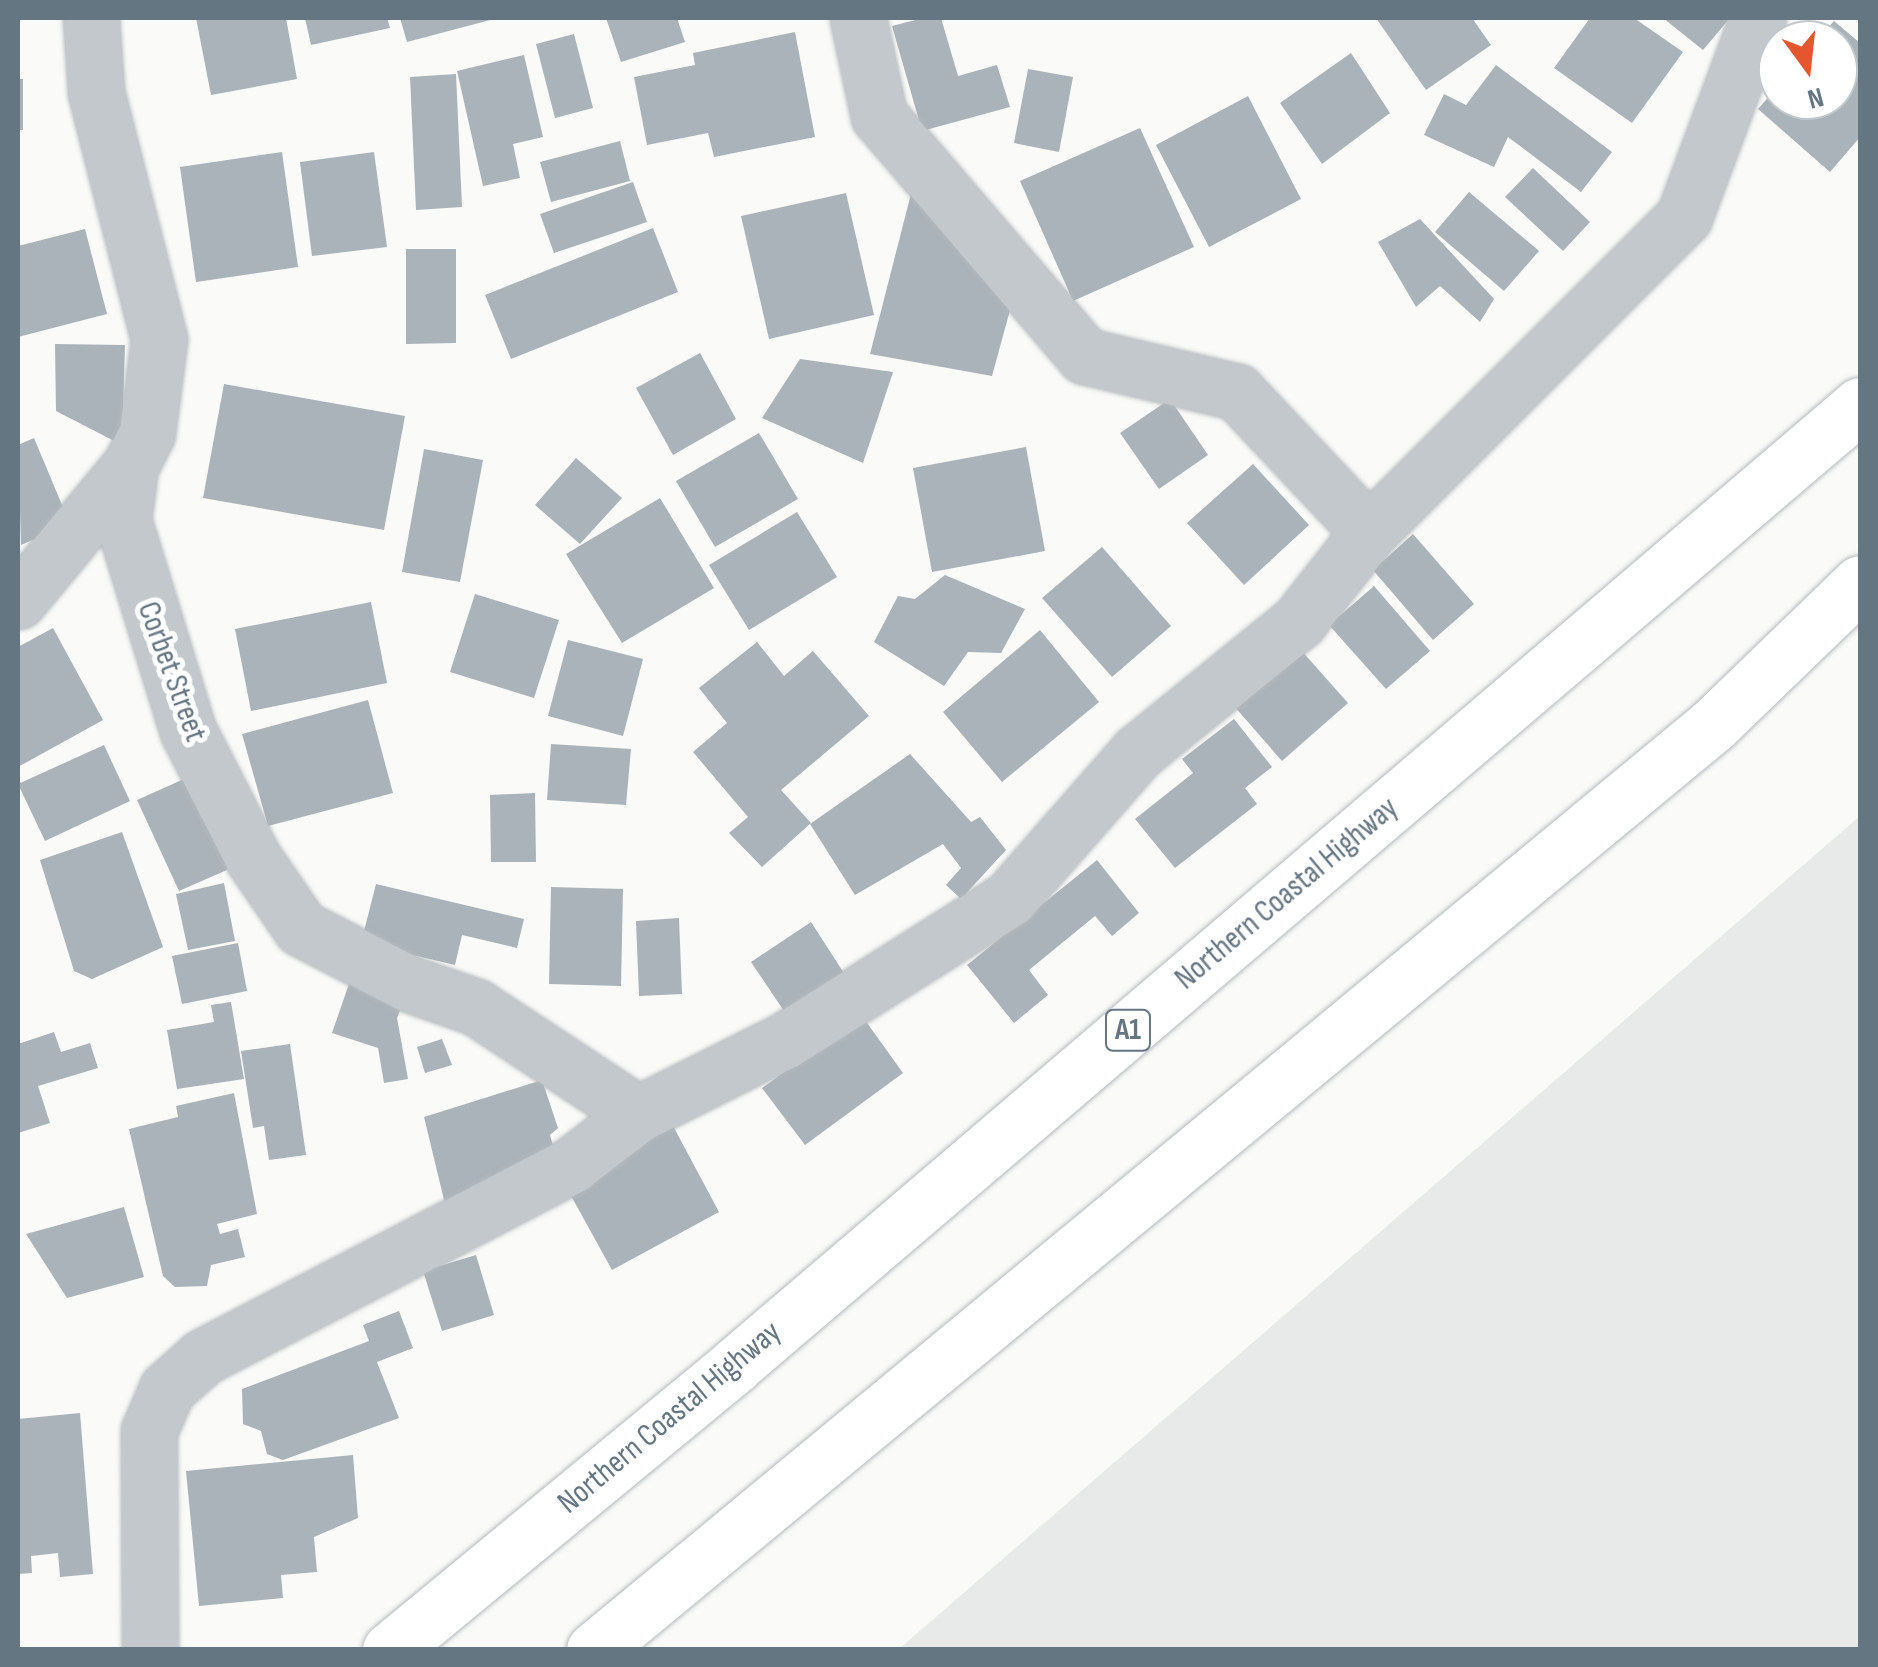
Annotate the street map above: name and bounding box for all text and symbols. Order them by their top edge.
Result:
north arrow [1758,20,1858,120]
text: N [1804,80,1827,115]
street label: Corbet Street [128,597,214,747]
street label: Northern Coastal Highway [1168,790,1406,998]
road number: A1 [1103,1005,1153,1055]
street label: Northern Coastal Highway [551,1314,789,1522]

